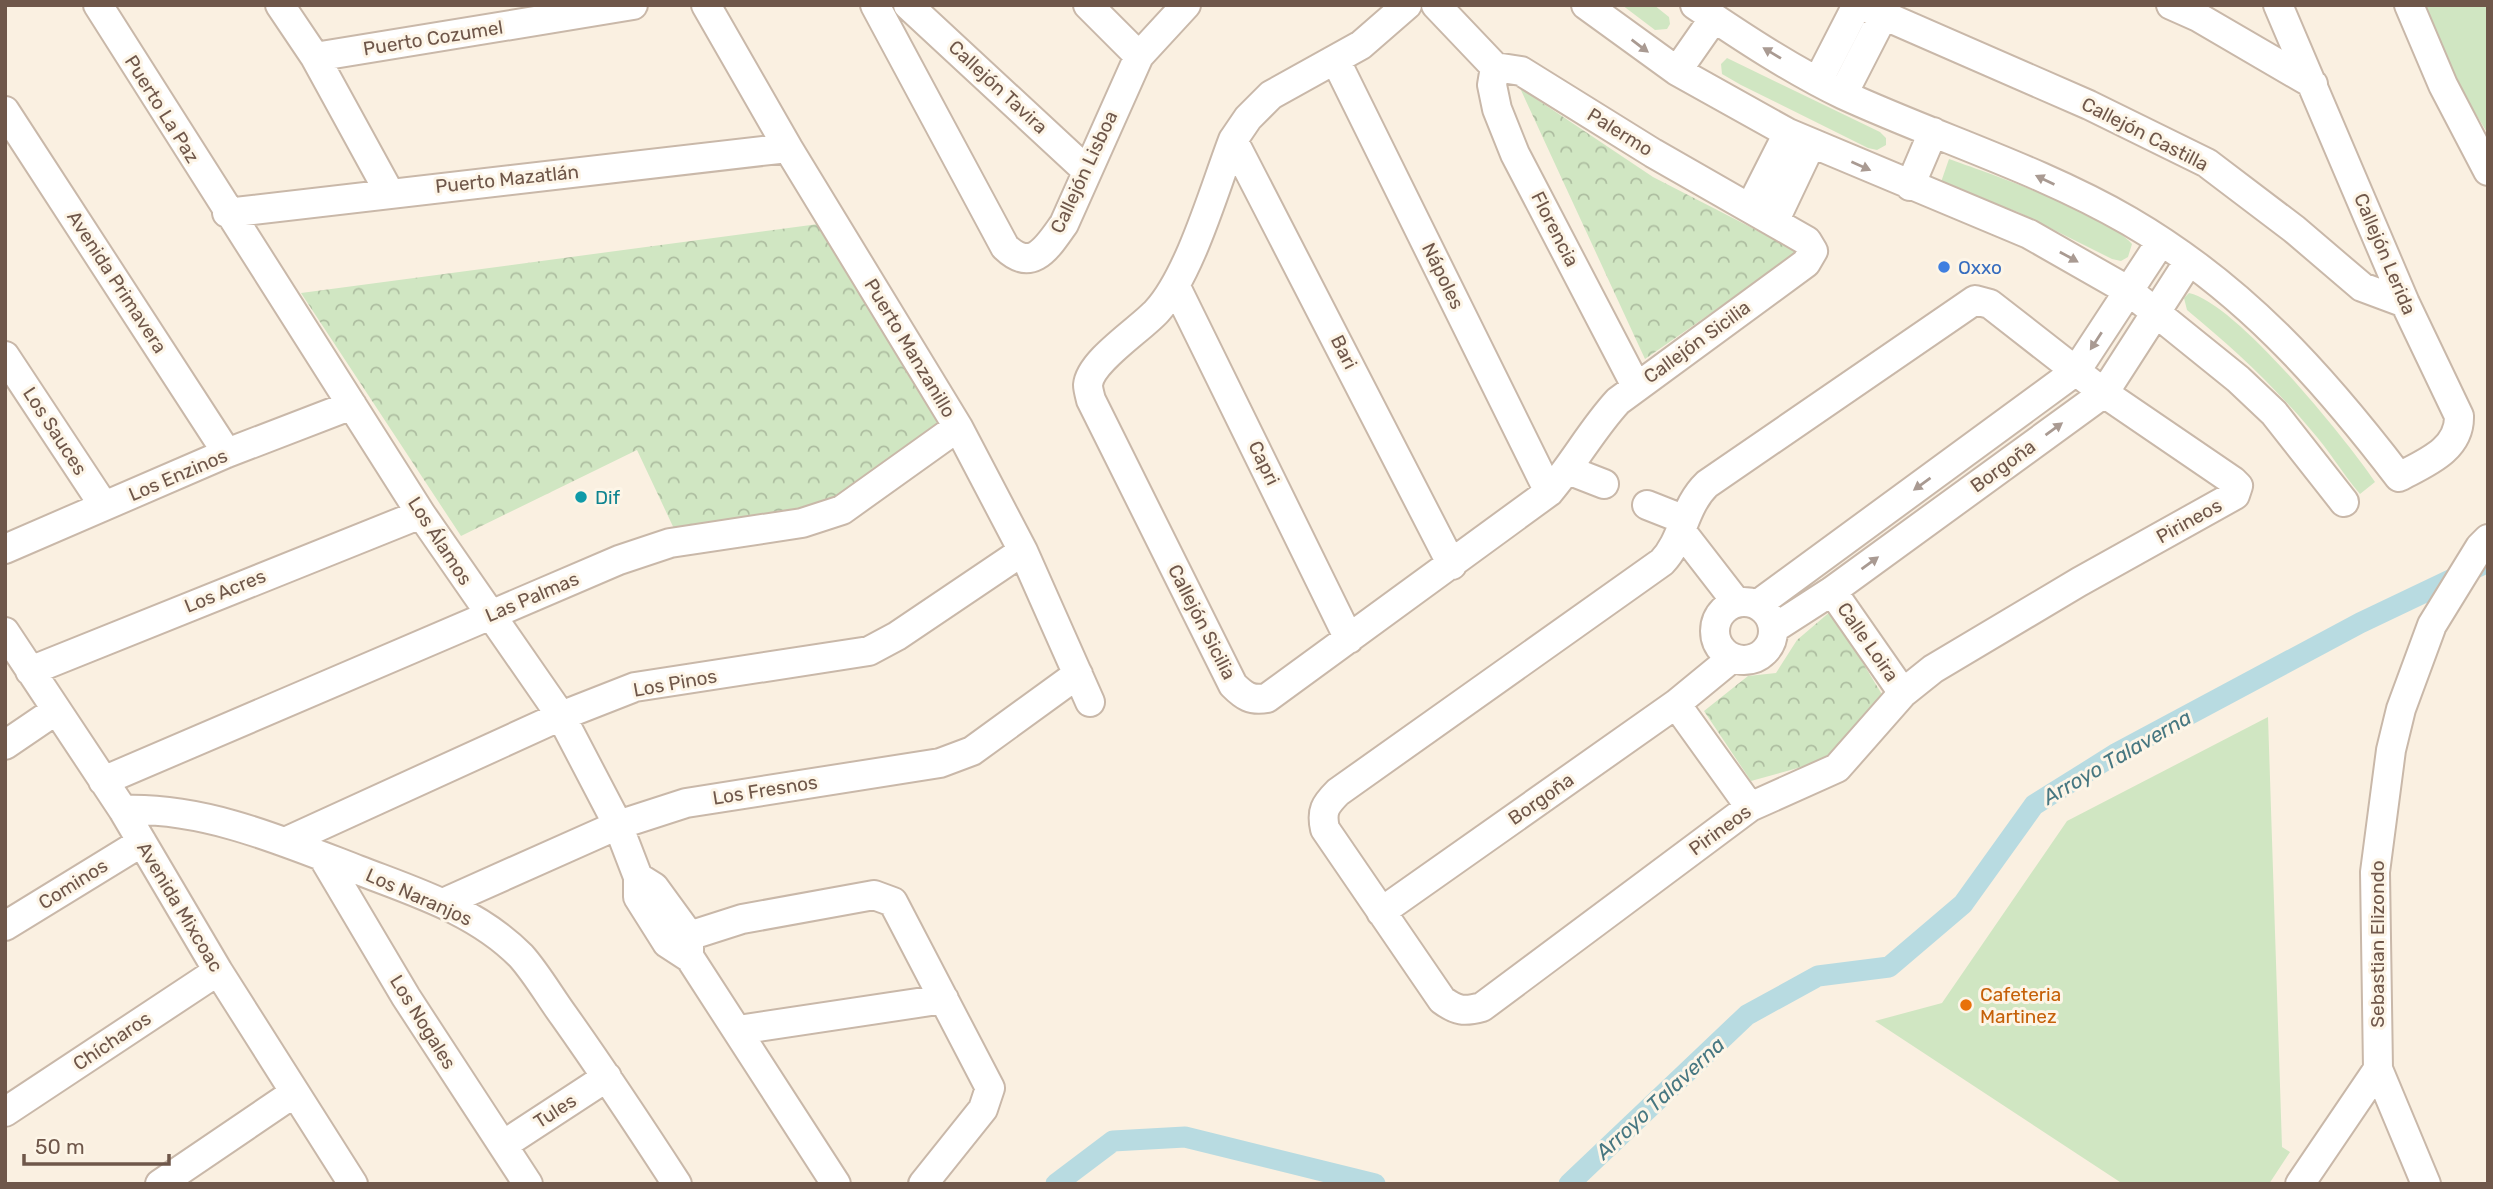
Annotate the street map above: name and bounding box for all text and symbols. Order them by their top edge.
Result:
street label: Puerto Cozumel [361,16,505,60]
street label: Callejón Tavira [944,35,1052,139]
one-way arrow [1631,39,1649,53]
one-way arrow [1762,47,1781,60]
street label: Puerto La Paz [120,51,204,167]
street label: Callejón Castilla [2078,92,2212,176]
street label: Palermo [1583,103,1657,161]
street label: Callejón Lisboa [1046,107,1122,237]
street label: Puerto Mazatlán [434,160,580,198]
one-way arrow [1851,161,1872,172]
one-way arrow [2034,174,2054,186]
street label: Florencia [1526,188,1584,270]
street label: Callejón Lerida [2349,190,2421,318]
street label: Avenida Primavera [62,207,172,357]
street label: Nápoles [1417,239,1469,313]
one-way arrow [2060,251,2079,263]
place label: Oxxo [1958,256,2002,279]
marker: Oxxo [1936,259,1952,275]
street label: Puerto Manzanillo [859,274,961,422]
street label: Callejón Sicilia [1639,296,1755,388]
street label: Bari [1326,331,1362,373]
one-way arrow [2089,332,2103,350]
street label: Los Sauces [18,383,92,479]
one-way arrow [2045,423,2063,437]
street label: Borgoña [1966,435,2040,497]
street label: Capri [1244,437,1284,489]
street label: Los Enzinos [125,444,231,506]
one-way arrow [1913,477,1931,491]
place label: Dif [595,486,621,509]
marker: Dif [573,489,589,505]
street label: Los Álamos [403,493,477,589]
street label: Pirineos [2152,494,2226,548]
one-way arrow [1861,557,1879,571]
street label: Callejón Sicilia [1163,561,1241,683]
street label: Los Acres [181,564,269,618]
street label: Las Palmas [482,567,582,627]
street label: Calle Loira [1832,598,1904,686]
street label: Los Pinos [631,664,719,702]
water label: Arroyo Talaverna [2037,704,2196,810]
street label: Borgoña [1504,768,1578,830]
street label: Los Fresnos [711,770,819,810]
street label: Pirineos [1684,800,1756,860]
street label: Avenida Mixcoac [132,838,228,976]
street label: Cominos [34,854,112,914]
street label: Sebastian Elizondo [2366,860,2389,1028]
street label: Los Naranjos [362,863,476,931]
street label: Los Nogales [385,971,461,1073]
place label: Cafeteria Martinez [1980,983,2061,1028]
marker: Cafeteria Martinez [1958,997,1974,1013]
street label: Chícharos [69,1007,155,1075]
water label: Arroyo Talaverna [1590,1032,1730,1165]
street label: Tules [529,1089,581,1133]
scale bar [24,1122,170,1166]
text: 50 m [35,1134,85,1159]

